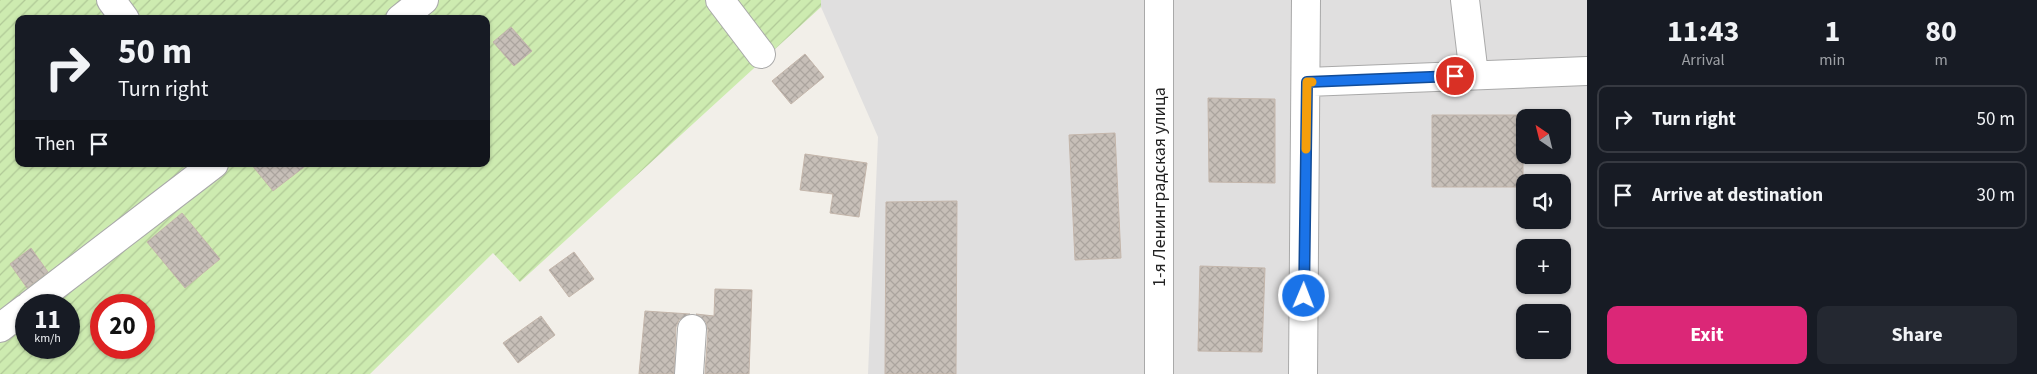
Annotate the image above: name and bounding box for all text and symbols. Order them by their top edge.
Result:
text: 11:43 [1667,10,1739,53]
text: 1 [1824,10,1840,53]
text: 80 [1925,10,1957,53]
text: 50 m [118,27,192,77]
icon: right [35,35,100,100]
text: Arrival [1682,49,1725,71]
text: min [1819,49,1845,71]
text: m [1934,49,1948,71]
pin [1434,55,1476,97]
icon: arrive [1441,62,1469,90]
text: Turn right [118,73,208,105]
street label: 1-я Ленинградская улица [1147,87,1172,287]
icon: right [1609,105,1637,133]
text: Turn right [1652,106,1736,133]
text: 50 m [1977,106,2015,133]
north arrow [1516,109,1571,164]
map controls [1516,109,1571,359]
icon: arrive [85,130,113,158]
text: Then [35,131,75,158]
button: sound [1516,174,1571,229]
icon: arrive [1609,181,1637,209]
text: Arrive at destination [1652,182,1823,209]
text: 30 m [1977,182,2015,209]
button: + [1516,239,1571,294]
position arrow [1277,269,1329,321]
speed limit sign: 20 [90,294,155,359]
text: 11 [34,302,61,338]
button: − [1516,304,1571,359]
button: Exit [1607,306,1807,364]
button: Share [1817,306,2017,364]
text: km/h [34,330,61,347]

